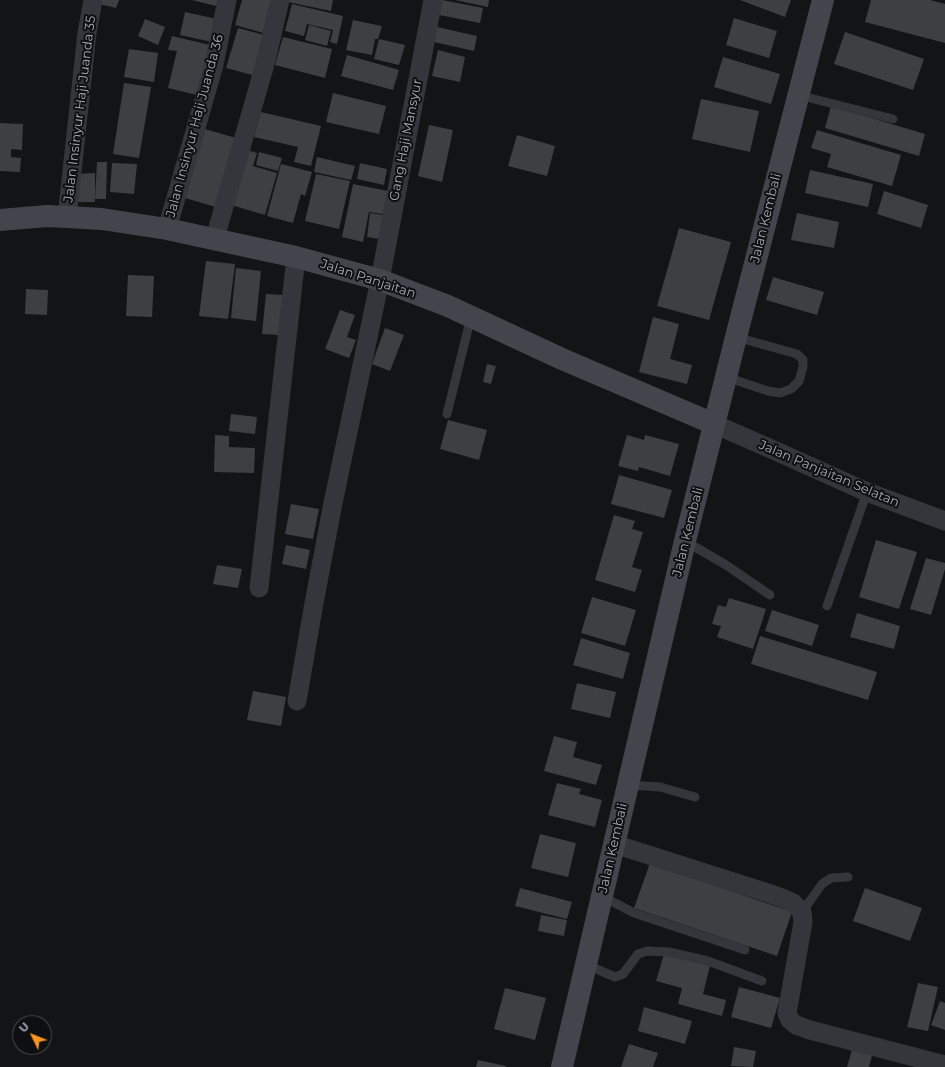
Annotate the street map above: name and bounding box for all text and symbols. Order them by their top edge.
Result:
street label: Jalan Insinyur Haji Juanda 35 [61,15,99,203]
street label: Jalan Insinyur Haji Juanda 36 [163,33,227,219]
street label: Gang Haji Mansyur [387,78,425,202]
street label: Jalan Kembali [747,172,785,264]
street label: Jalan Panjaitan [318,256,418,302]
street label: Jalan Panjaitan Selatan [756,437,902,511]
street label: Jalan Kembali [669,486,707,578]
street label: Jalan Kembali [595,802,631,894]
north arrow [12,1015,52,1055]
text: U [16,1020,32,1035]

